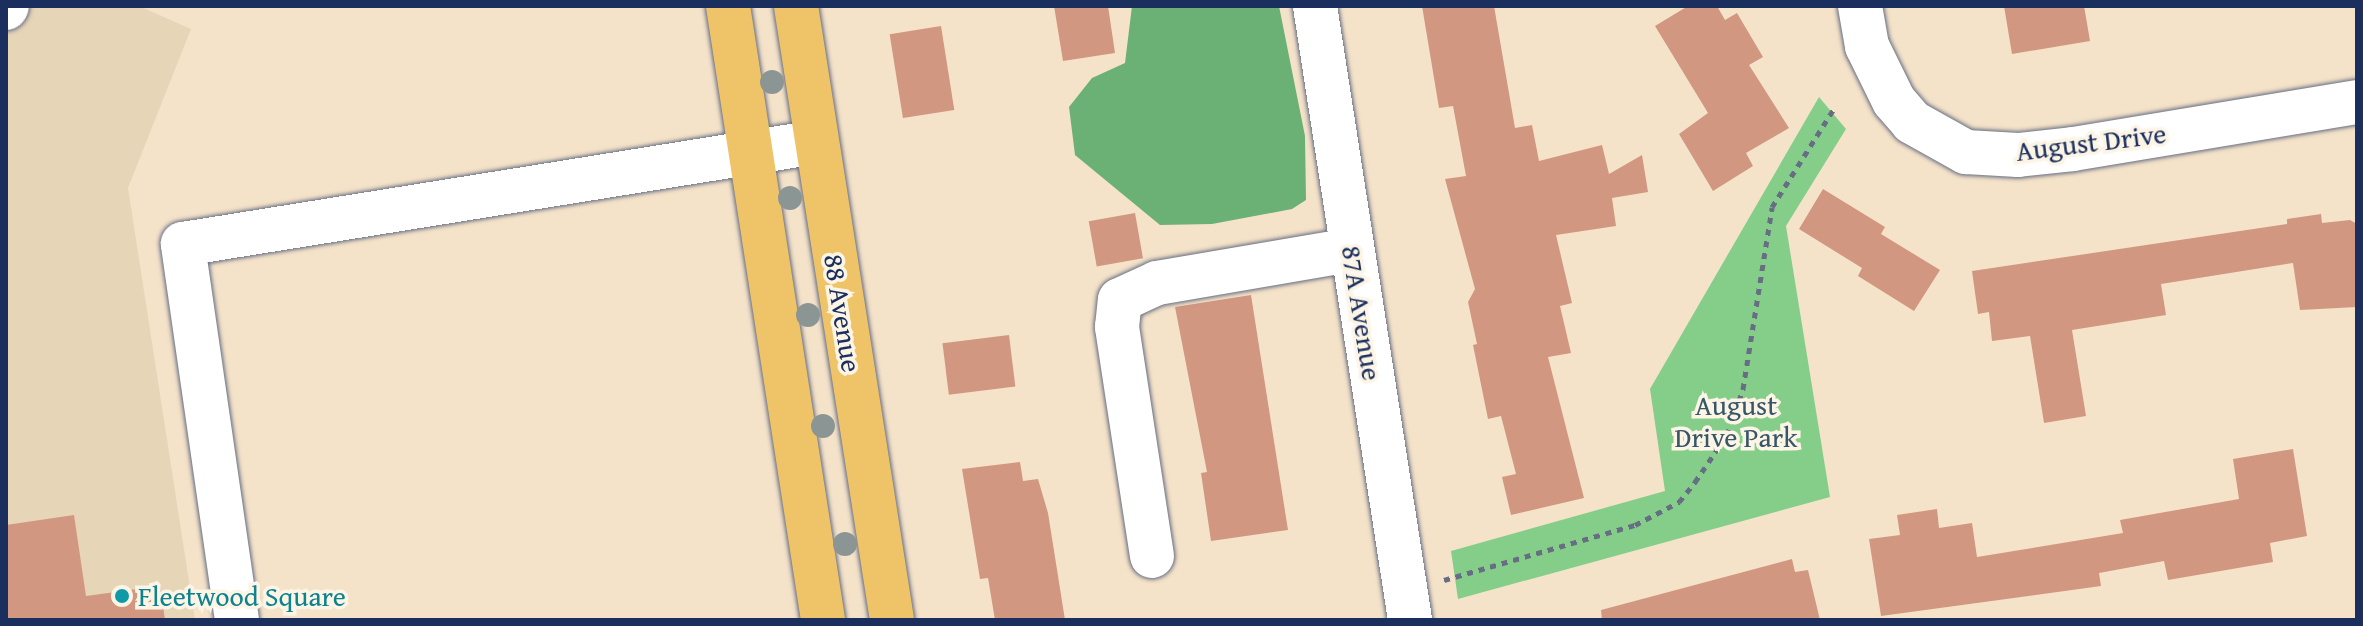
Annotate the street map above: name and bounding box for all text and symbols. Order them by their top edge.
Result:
street label: August Drive [2014,116,2168,168]
street label: 87A Avenue [1335,243,1389,383]
street label: 88 Avenue [817,252,869,374]
park label: August Drive Park [1674,388,1798,454]
place label: Fleetwood Square [138,579,346,613]
marker: Fleetwood Square [113,587,131,605]

